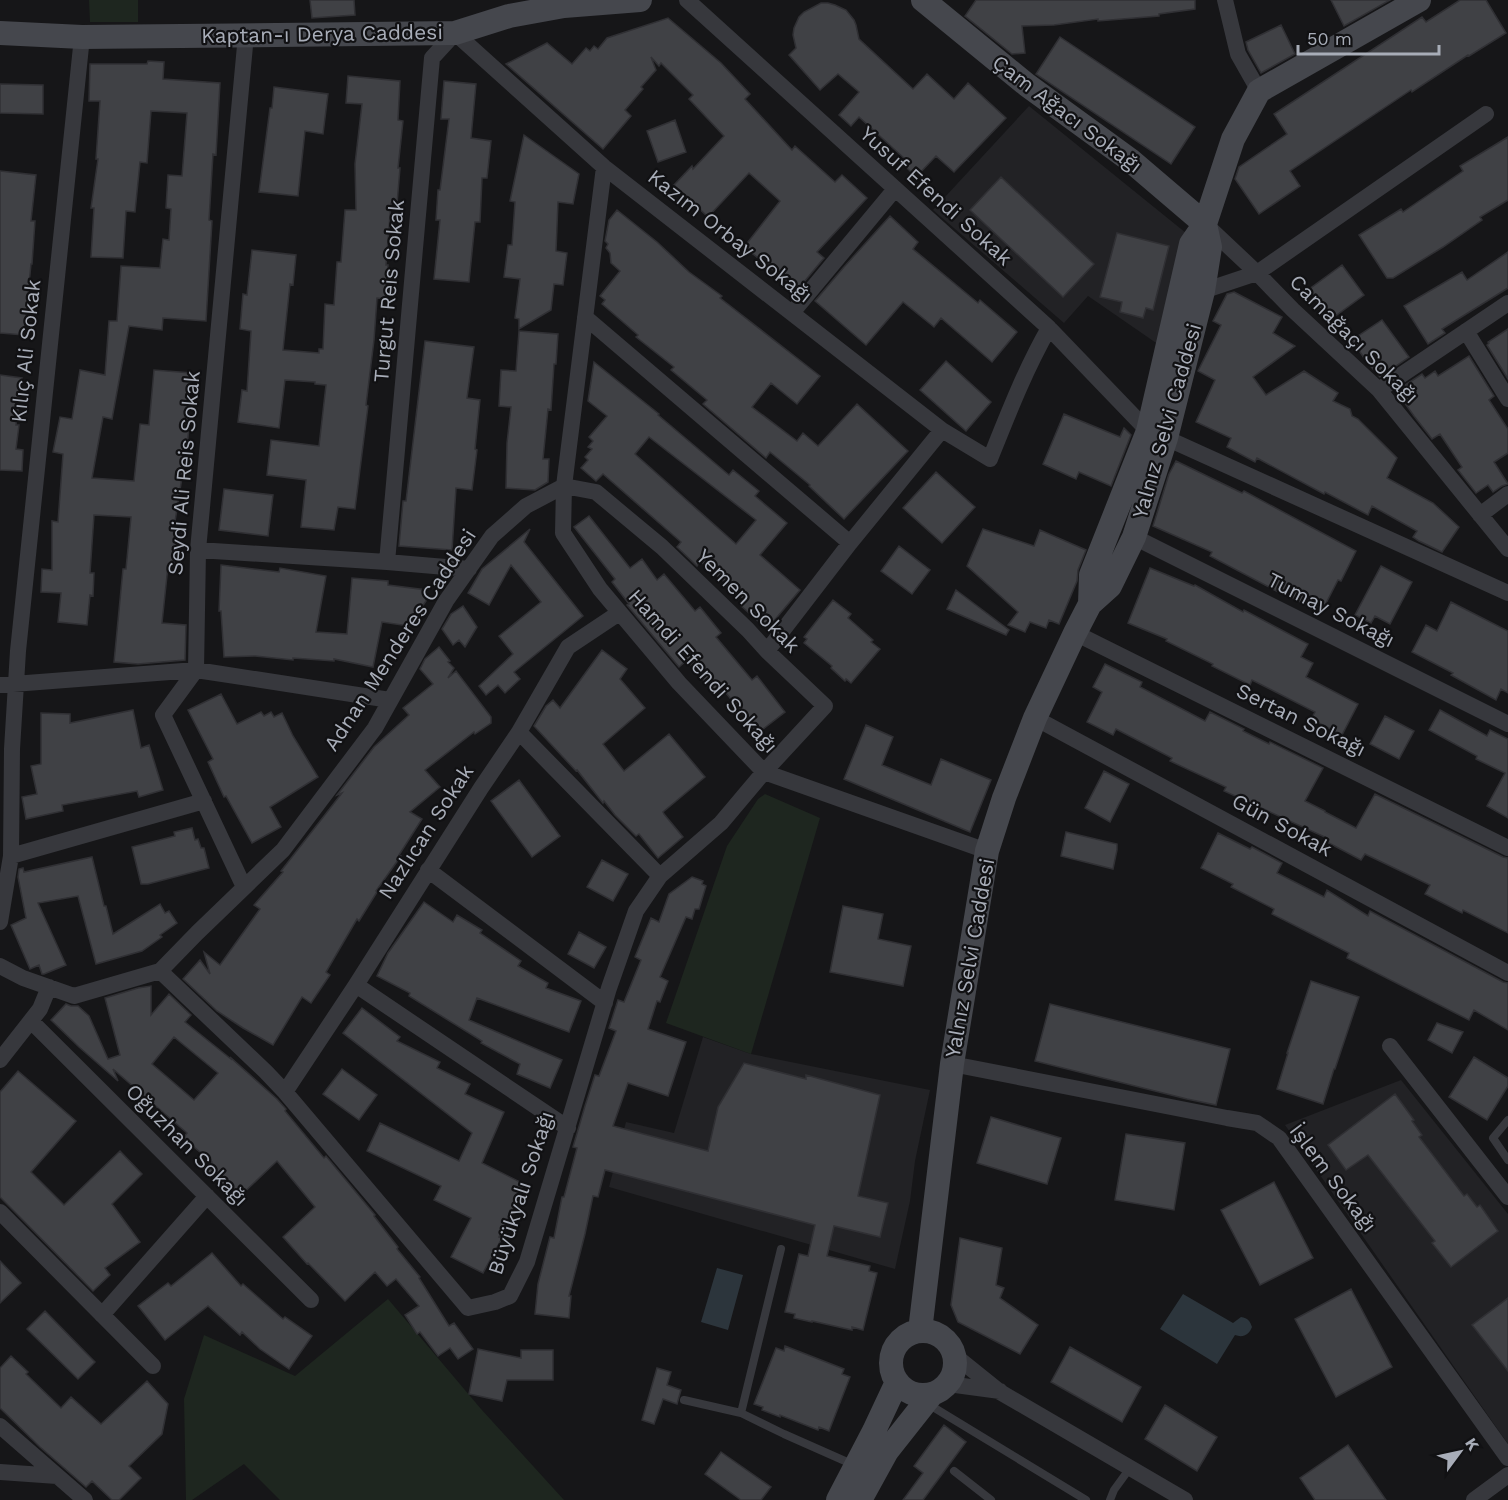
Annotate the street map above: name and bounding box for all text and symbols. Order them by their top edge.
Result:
scale bar [1298,18,1439,56]
street label: Kaptan-ı Derya Caddesi [201,19,443,48]
text: 50 m [1307,28,1352,49]
street label: Çam Ağacı Sokağı [988,49,1147,178]
street label: Yusuf Efendi Sokak [855,121,1018,271]
street label: Kazım Orbay Sokağı [643,164,818,308]
street label: Turgut Reis Sokak [368,198,409,383]
street label: Camağaçı Sokağı [1285,269,1424,408]
street label: Kılıç Ali Sokak [6,278,45,424]
street label: Yalnız Selvi Caddesi [1127,320,1206,521]
street label: Seydi Ali Reis Sokak [162,370,205,576]
street label: Adnan Menderes Caddesi [318,524,481,756]
street label: Yemen Sokak [691,544,805,658]
street label: Tumay Sokağı [1263,567,1399,652]
street label: Hamdi Efendi Sokağı [623,584,783,758]
street label: Sertan Sokağı [1232,677,1370,762]
street label: Nazlıcan Sokak [373,760,479,904]
street label: Gün Sokak [1228,788,1337,861]
street label: Yalnız Selvi Caddesi [940,856,999,1060]
street label: Oğuzhan Sokağı [121,1078,254,1211]
street label: Büyükyalı Sokağı [482,1108,559,1278]
street label: İşlem Sokağı [1285,1119,1382,1237]
north arrow [1430,1422,1490,1482]
text: K [1461,1434,1483,1454]

